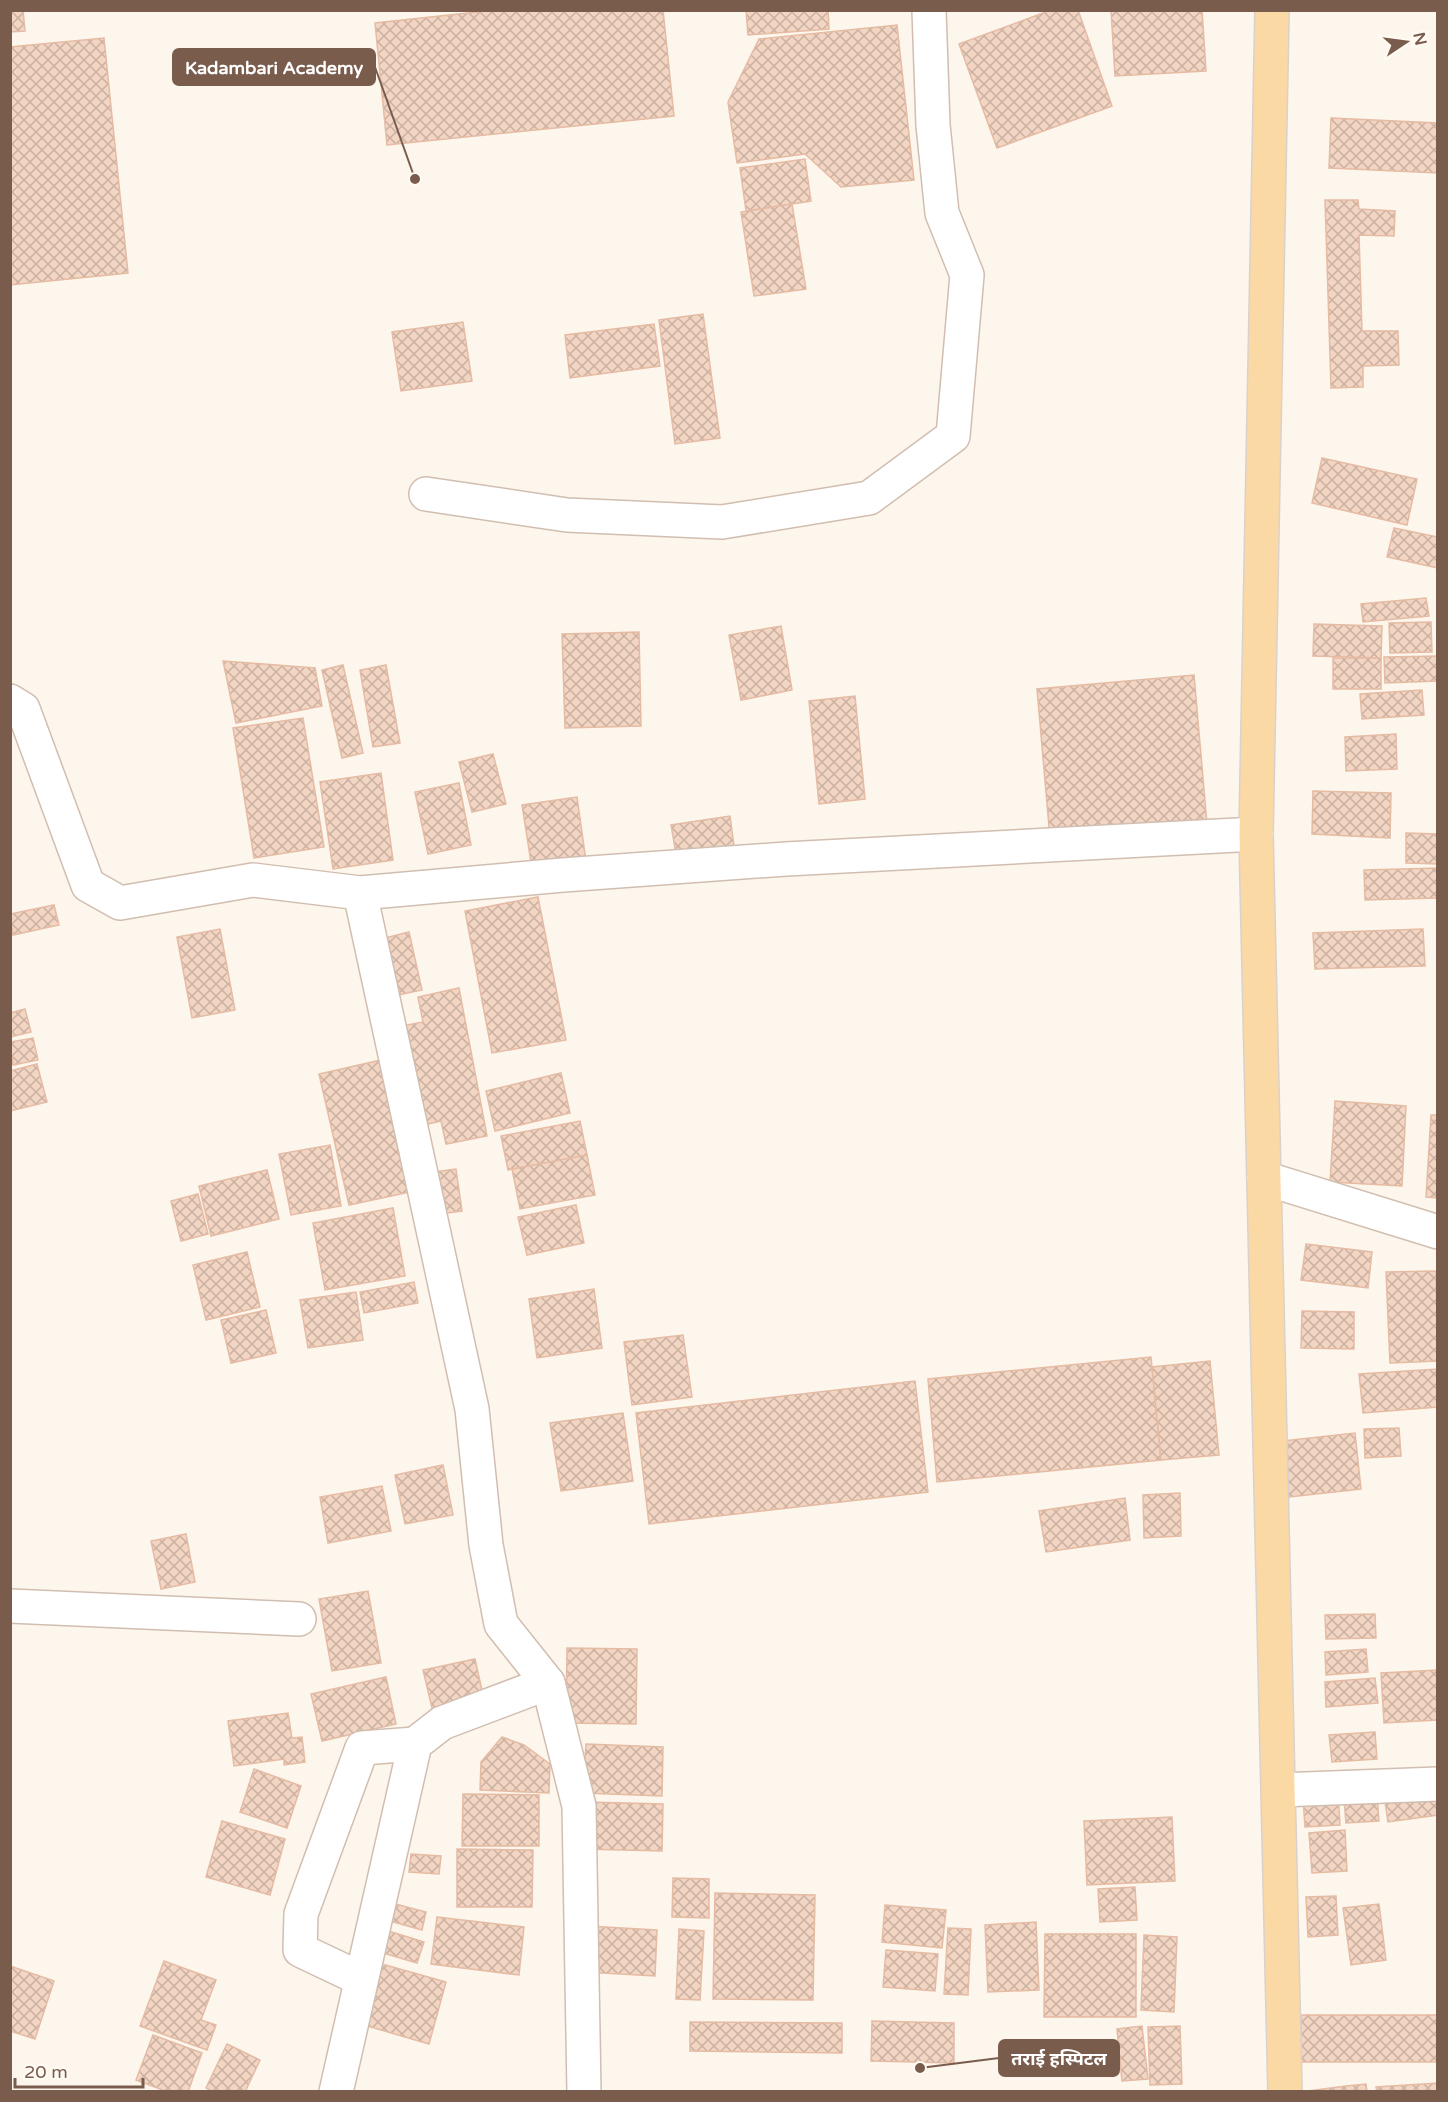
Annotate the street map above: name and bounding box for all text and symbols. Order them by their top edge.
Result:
north arrow [1376,12,1436,72]
text: N [1408,30,1431,47]
callout: Kadambari Academy [173,49,375,85]
text: Kadambari Academy [185,57,363,79]
callout: तराई हस्पिटल [999,2040,1119,2076]
text: तराई हस्पिटल [1011,2048,1108,2070]
scale bar [15,2051,142,2089]
text: 20 m [24,2061,68,2083]

